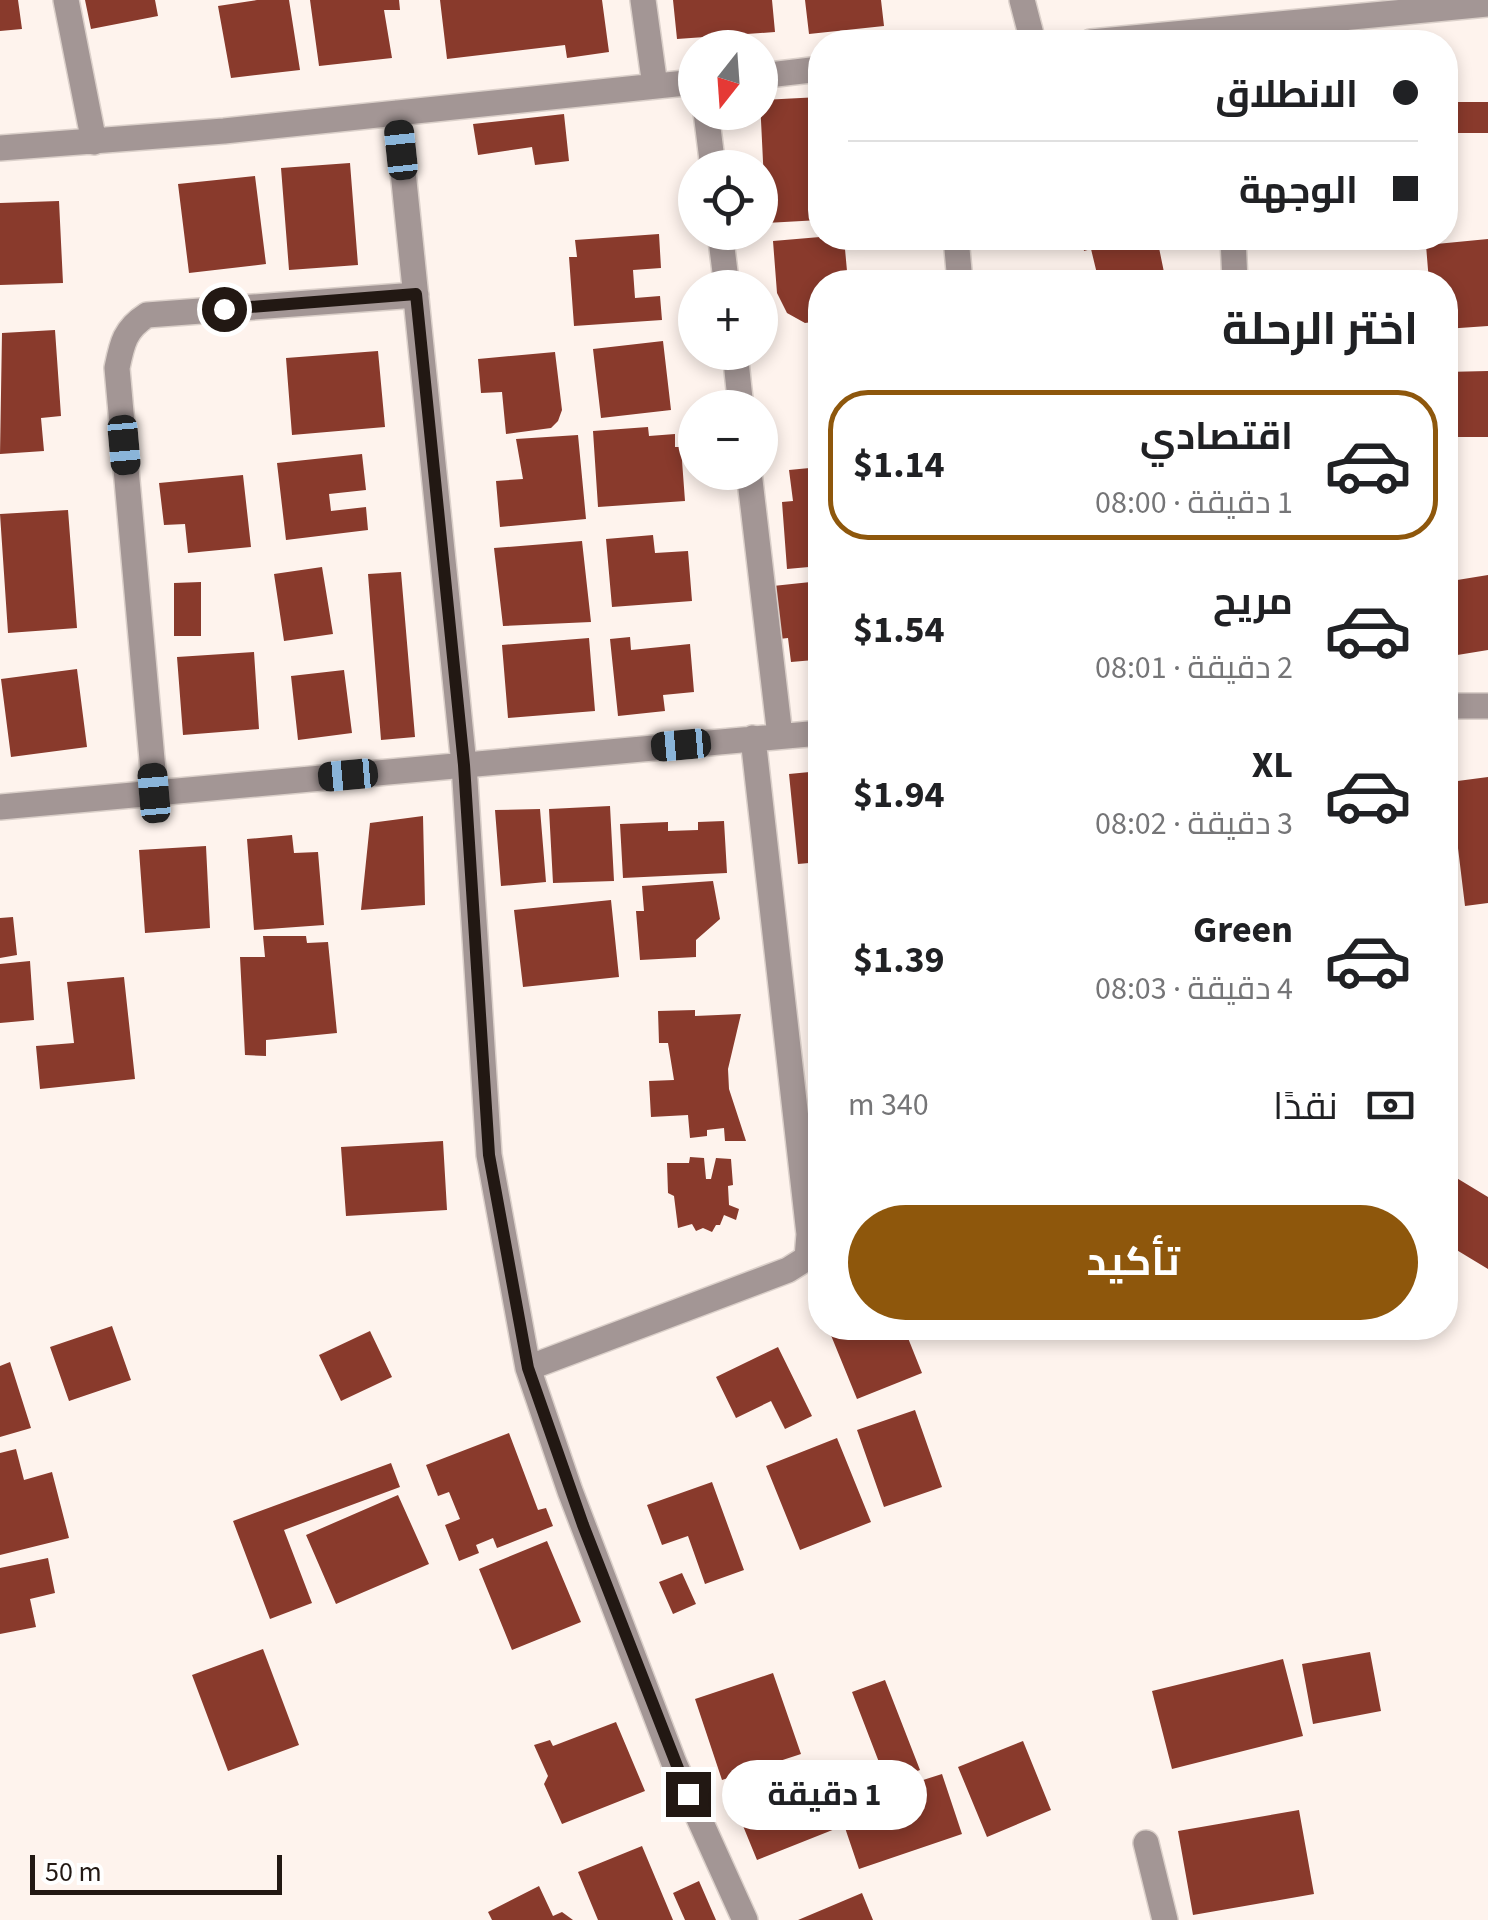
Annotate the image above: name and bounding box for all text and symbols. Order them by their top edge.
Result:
north arrow [678,30,778,130]
map controls [678,30,778,490]
text: الانطلاق [1215,68,1358,122]
car [383,119,419,181]
button: locate [678,150,778,250]
text: الوجهة [1239,164,1358,218]
button: + [678,270,778,370]
route start [202,287,247,332]
text: اختر الرحلة [1222,298,1418,362]
button: − [678,390,778,490]
text: اقتصادي [1140,410,1293,464]
car [106,414,142,476]
icon: car [1323,420,1413,510]
text: $1.14 [853,438,945,492]
text: 1 دقيقة · 08:00 [1095,480,1293,526]
text: مريح [1213,575,1293,629]
icon: car [1323,585,1413,675]
text: $1.54 [853,603,945,657]
text: 2 دقيقة · 08:01 [1095,645,1293,691]
car [650,727,712,763]
text: XL [1252,738,1293,792]
icon: car [1323,750,1413,840]
car [317,757,379,793]
car [136,762,172,824]
text: $1.94 [853,768,945,822]
text: 3 دقيقة · 08:02 [1095,801,1293,847]
text: Green [1193,903,1293,957]
icon: car [1323,915,1413,1005]
text: $1.39 [853,933,945,987]
text: 4 دقيقة · 08:03 [1095,966,1293,1012]
icon: cash [1363,1078,1418,1133]
text: نقدًا [1273,1080,1338,1134]
text: 340 m [848,1082,929,1128]
button: تأكيد [848,1205,1418,1320]
callout: 1 دقيقة [723,1759,928,1829]
route end [666,1772,711,1817]
text: 1 دقيقة [768,1772,881,1818]
scale bar [30,1850,282,1894]
text: 50 m [45,1852,102,1892]

